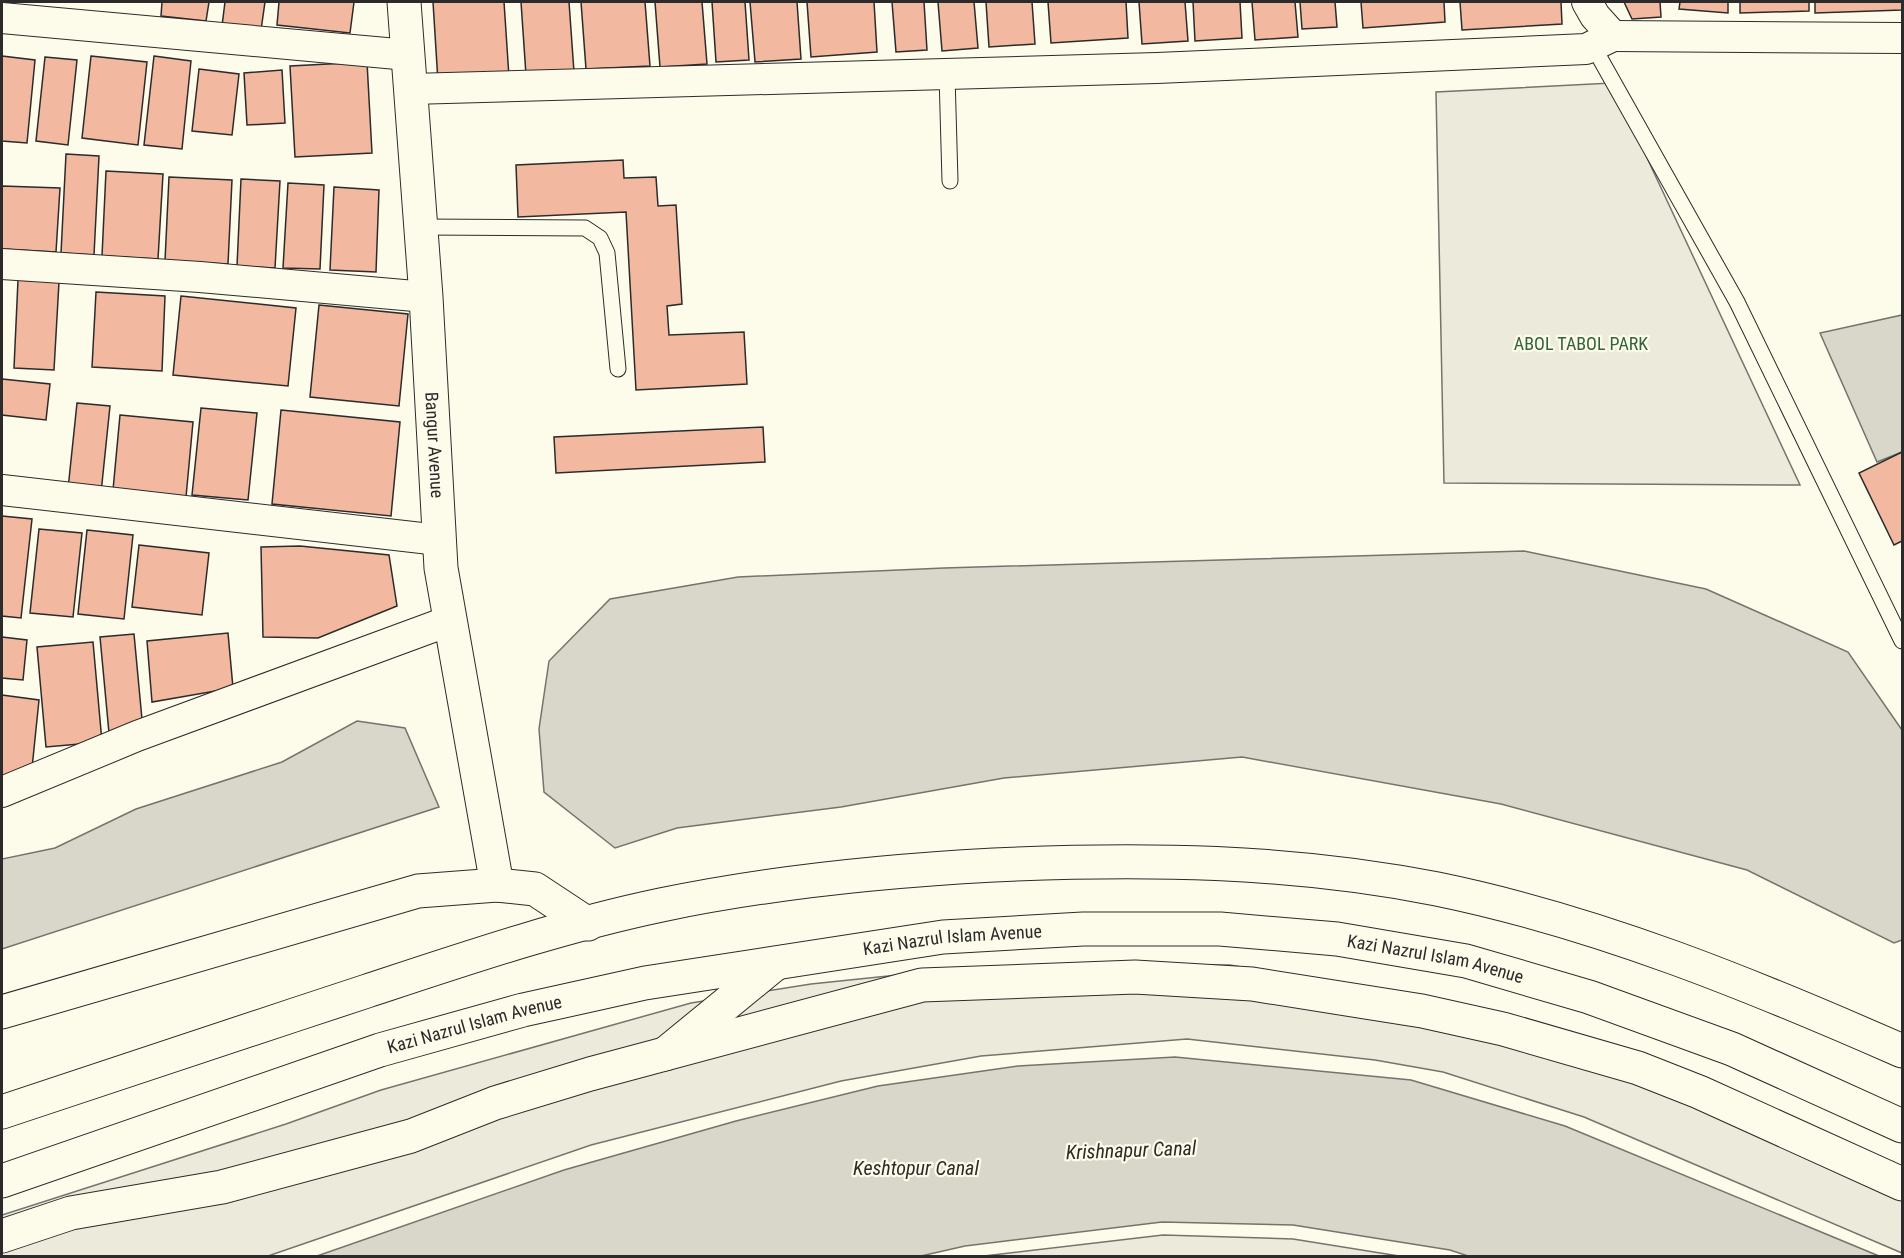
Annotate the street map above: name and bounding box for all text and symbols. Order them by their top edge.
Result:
park label: ABOL TABOL PARK [1514,333,1648,354]
street label: Bangur Avenue [421,391,448,499]
street label: Kazi Nazrul Islam Avenue [861,920,1042,959]
street label: Kazi Nazrul Islam Avenue [1346,930,1526,987]
street label: Kazi Nazrul Islam Avenue [385,991,564,1057]
water label: Krishnapur Canal [1065,1136,1197,1164]
water label: Keshtopur Canal [853,1156,979,1180]

